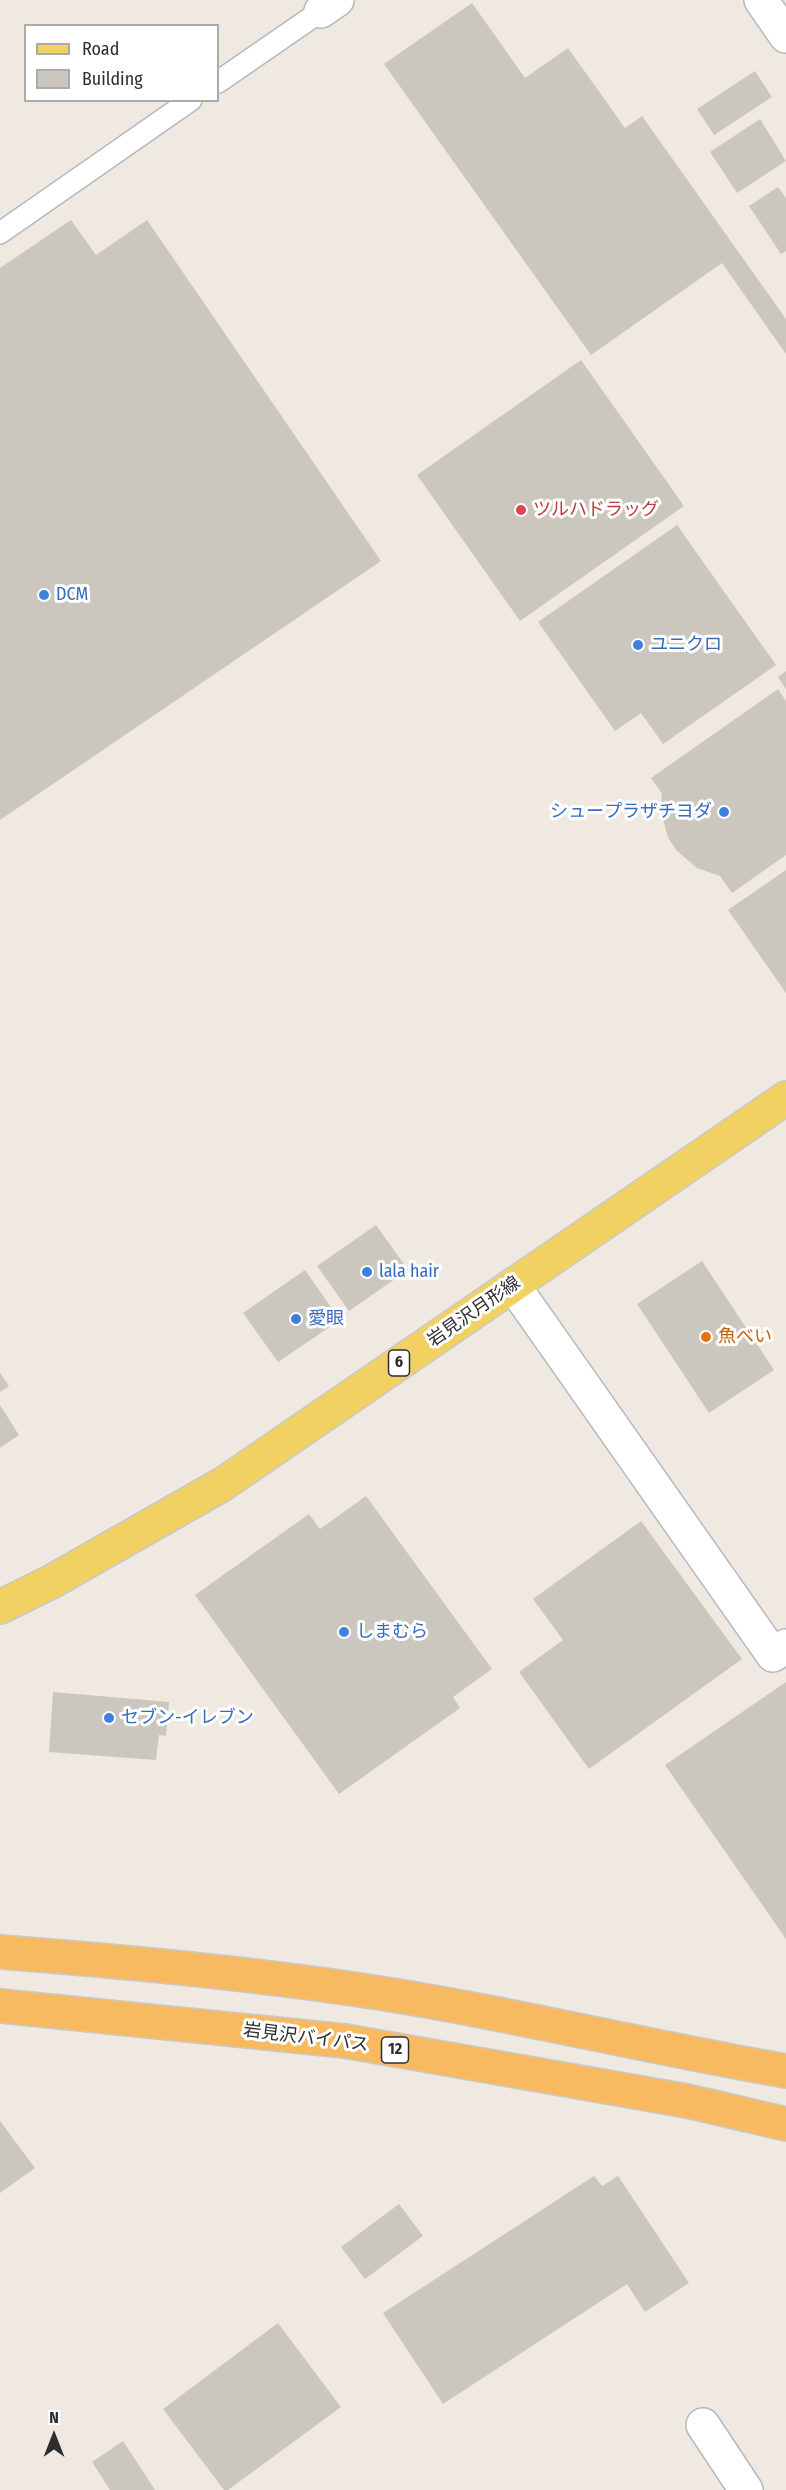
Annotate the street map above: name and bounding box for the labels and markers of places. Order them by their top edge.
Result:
place label: ツルハドラッグ [533,499,659,521]
marker: ツルハドラッグ [514,503,528,517]
place label: DCM [56,584,88,606]
marker: DCM [37,588,51,602]
place label: ユニクロ [650,634,722,656]
marker: ユニクロ [631,638,645,652]
place label: シュープラザチヨダ [550,801,712,823]
marker: シュープラザチヨダ [717,805,731,819]
place label: lala hair [379,1261,439,1283]
marker: lala hair [360,1265,374,1279]
place label: 愛眼 [308,1308,344,1330]
marker: 愛眼 [289,1312,303,1326]
place label: 魚べい [718,1326,772,1348]
marker: 魚べい [699,1330,713,1344]
place label: しまむら [356,1621,428,1643]
marker: しまむら [337,1625,351,1639]
place label: セブン-イレブン [121,1707,254,1729]
marker: セブン-イレブン [102,1711,116,1725]

